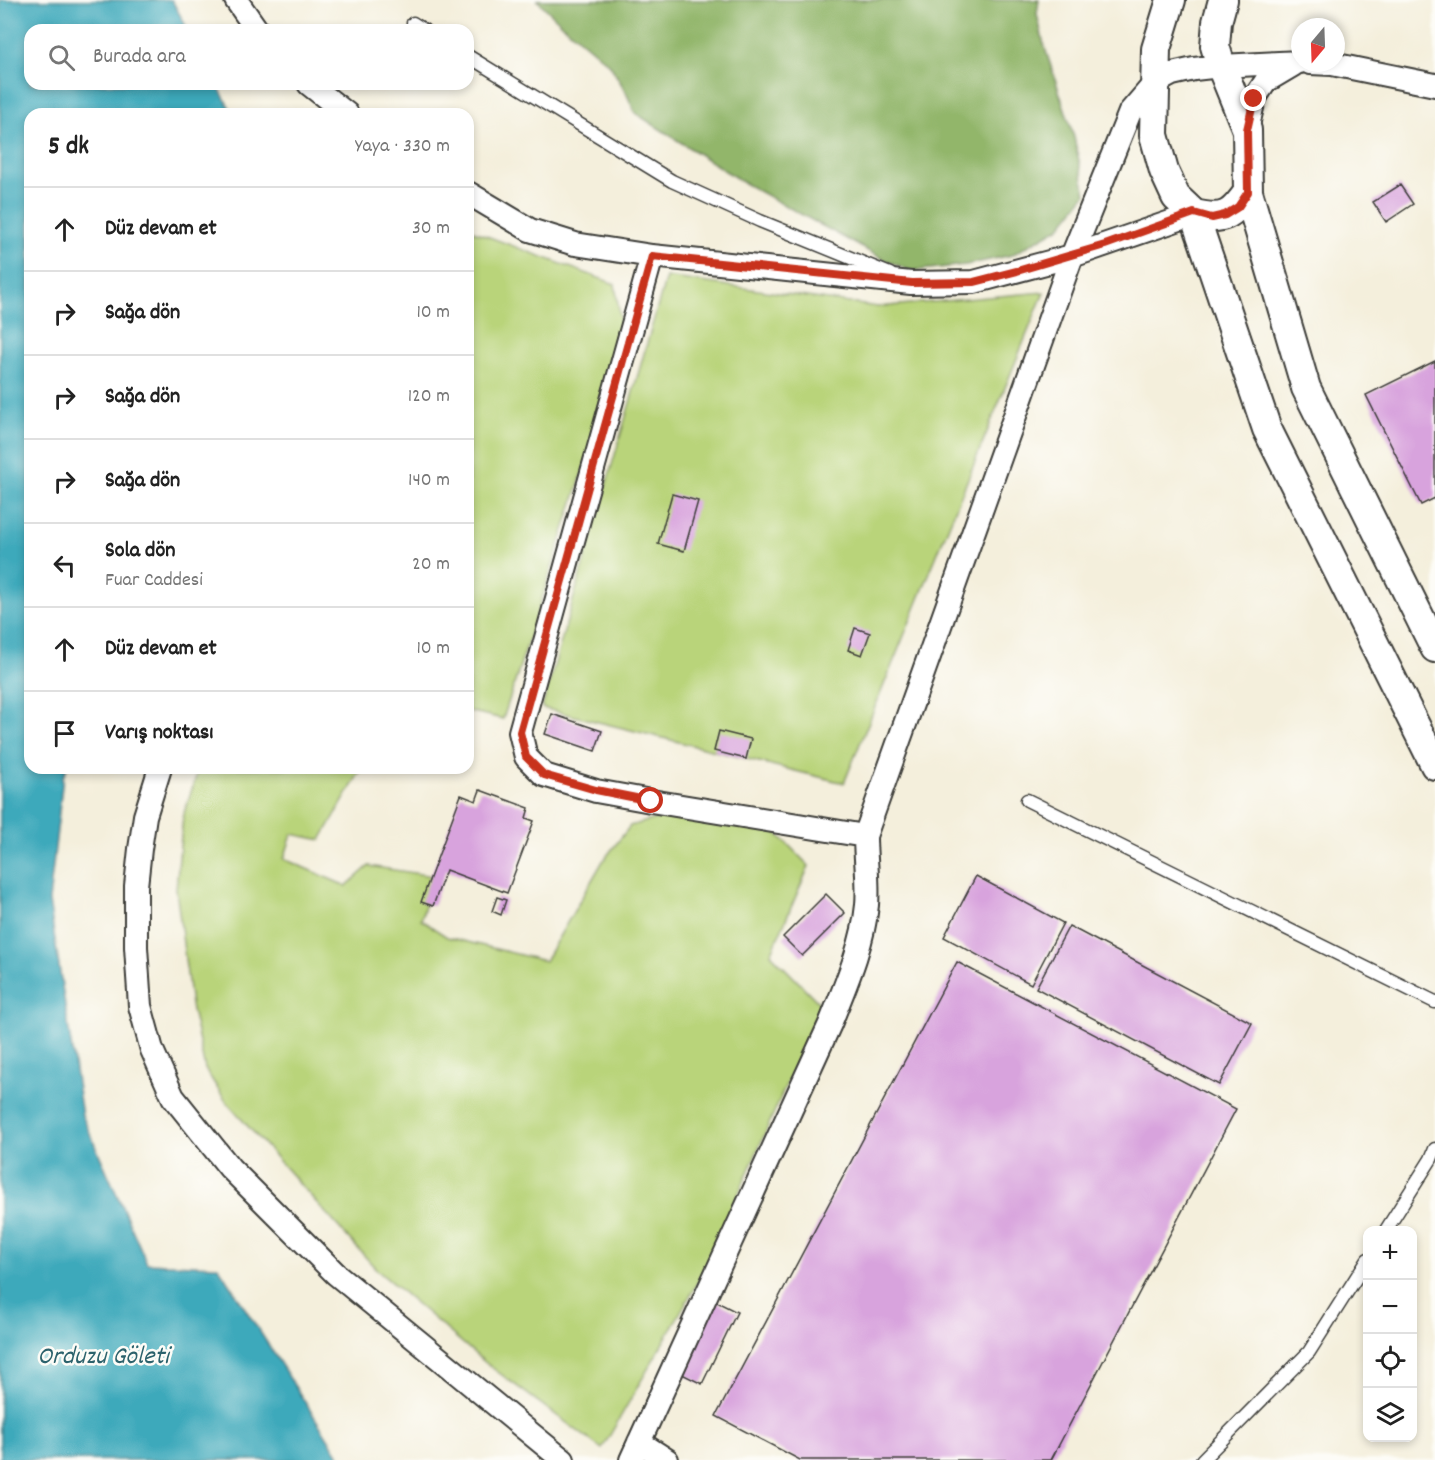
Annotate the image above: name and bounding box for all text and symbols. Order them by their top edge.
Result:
north arrow [1291,18,1345,72]
search box [24,24,474,90]
icon: search [45,41,78,74]
text: Burada ara [93,42,186,73]
route end [1240,85,1266,111]
text: 5 dk [48,129,89,166]
text: Yaya · 330 m [355,133,450,161]
icon: ahead [48,213,81,246]
text: Düz devam et [105,214,217,245]
text: 30 m [412,215,450,243]
icon: right [48,297,81,330]
text: Sağa dön [105,298,180,329]
text: 10 m [416,299,450,327]
icon: right [48,381,81,414]
text: Sağa dön [105,382,180,413]
text: 120 m [408,383,450,411]
icon: right [48,465,81,498]
text: Sağa dön [105,466,180,497]
text: 140 m [408,467,450,495]
text: Sola dön [105,536,175,567]
icon: left [48,549,81,582]
text: 20 m [412,551,450,579]
text: Fuar Caddesi [105,567,203,595]
icon: ahead [48,633,81,666]
text: Düz devam et [105,634,217,665]
text: 10 m [416,635,450,663]
icon: arrive [48,717,81,750]
text: Varış noktası [105,718,213,749]
route start [637,787,663,813]
map controls [1363,1226,1417,1442]
button: + [1363,1226,1417,1280]
button: − [1363,1280,1417,1334]
button: locate [1363,1334,1417,1388]
water label: Orduzu Göleti [37,1339,173,1376]
button: layers [1363,1388,1417,1442]

